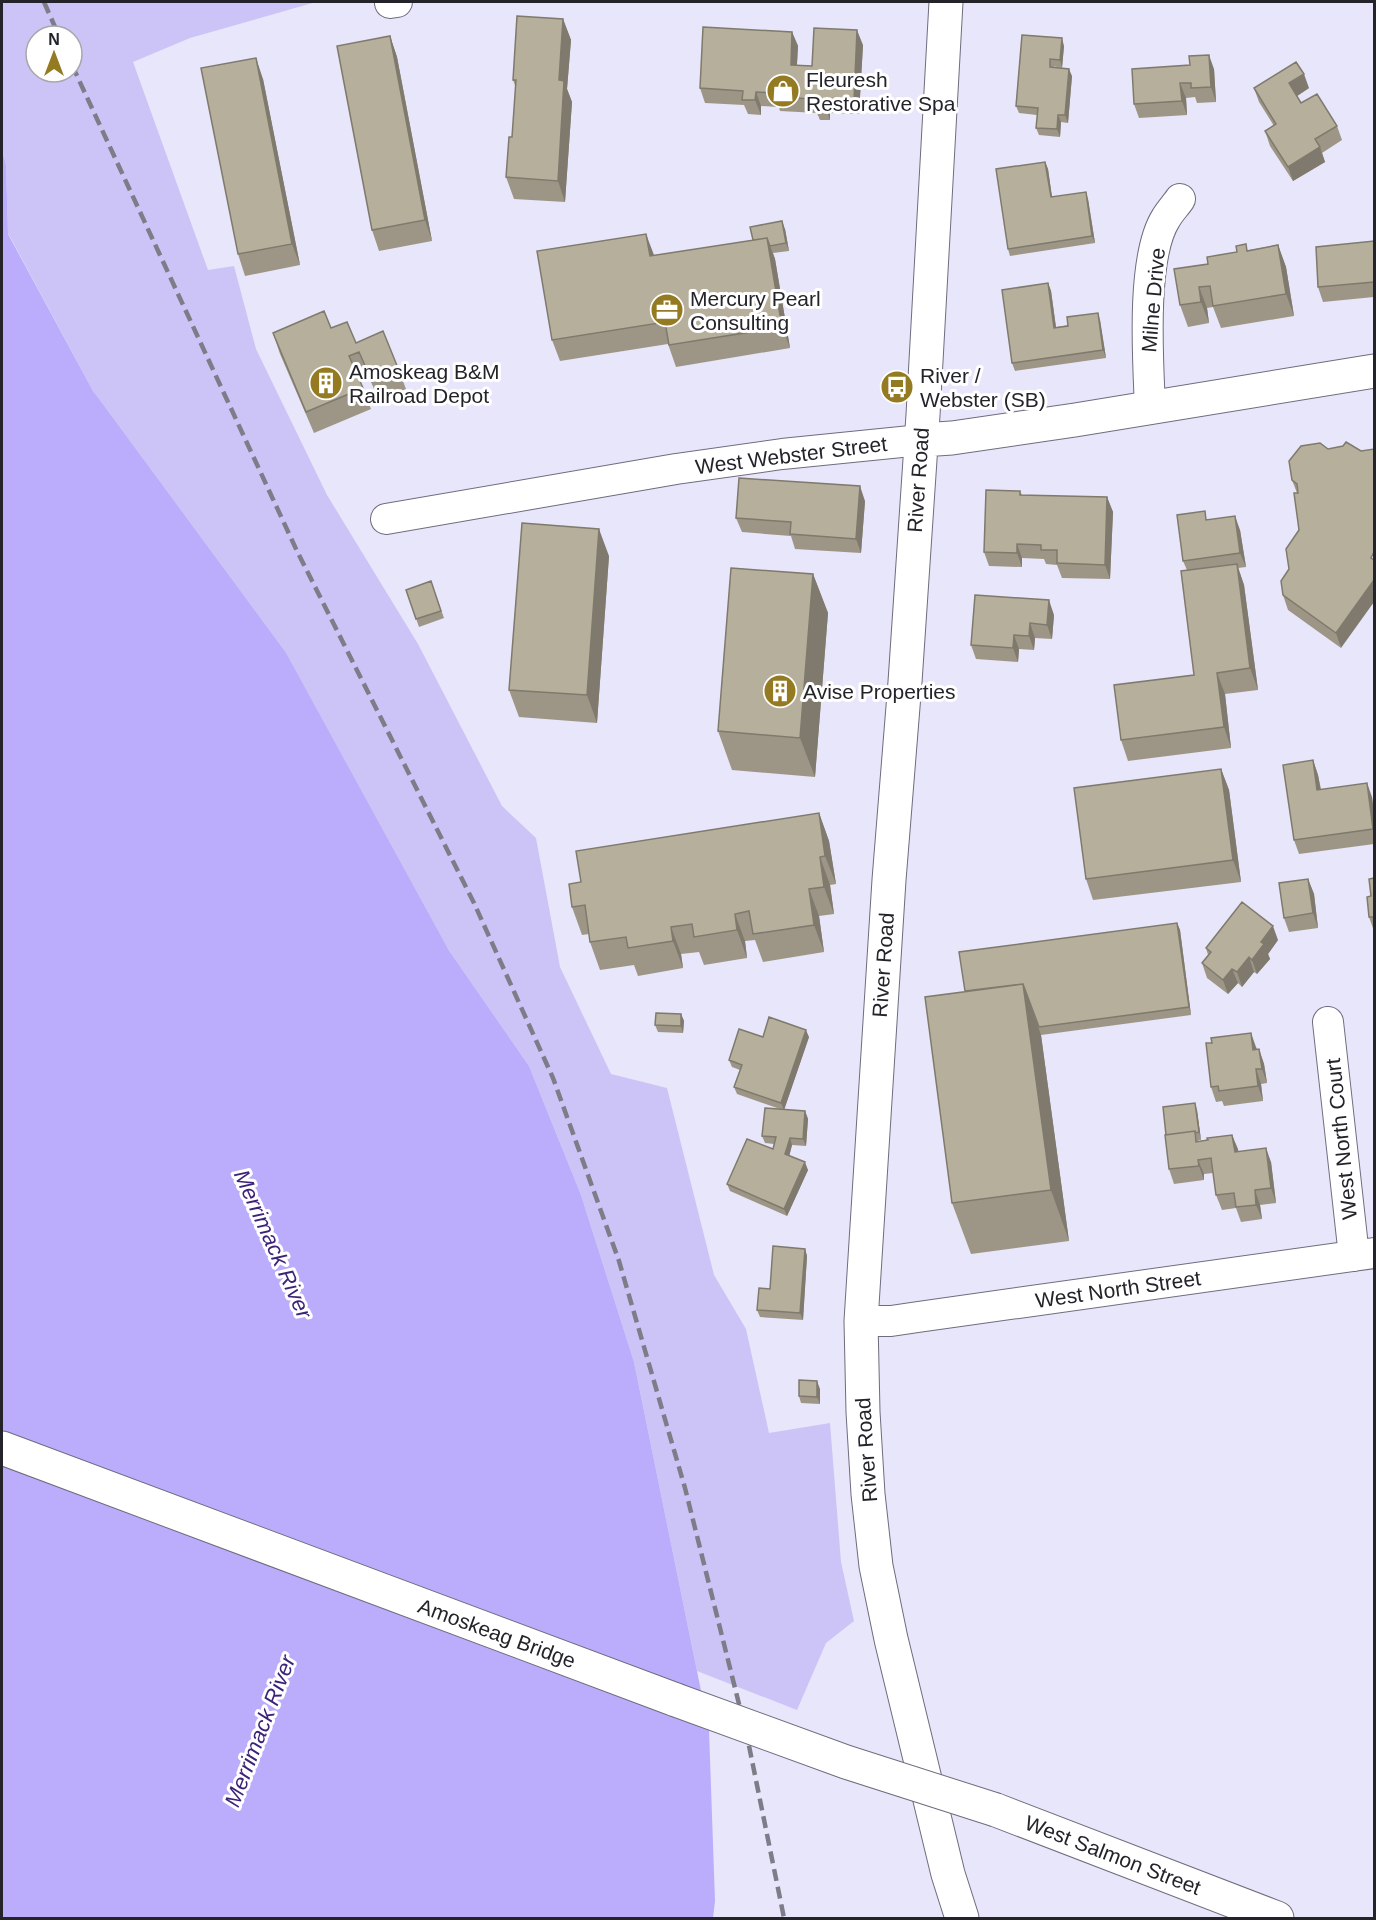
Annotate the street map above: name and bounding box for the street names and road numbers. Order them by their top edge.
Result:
street label: Milne Drive [1137,247,1169,353]
street label: River Road [903,427,933,533]
street label: West Webster Street [694,432,888,478]
street label: River Road [868,912,898,1018]
street label: West North Court [1321,1057,1361,1221]
street label: West North Street [1034,1266,1202,1312]
street label: River Road [851,1397,881,1503]
street label: Amoskeag Bridge [415,1594,579,1672]
street label: West Salmon Street [1022,1811,1204,1899]

